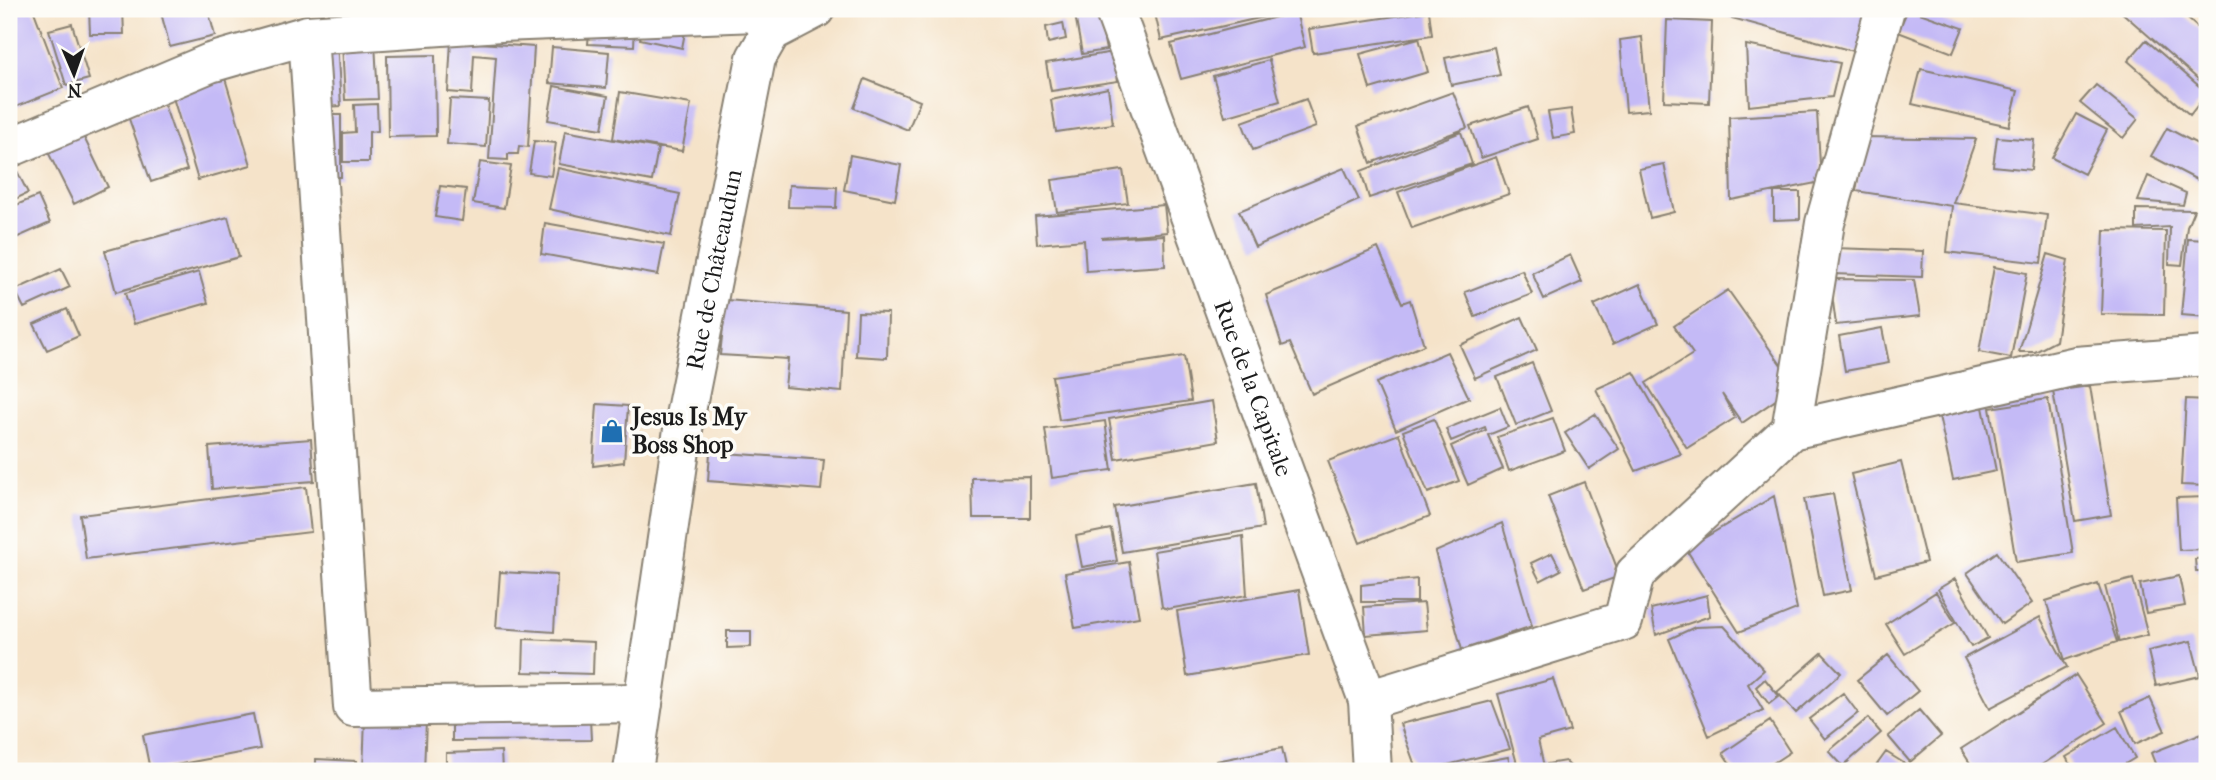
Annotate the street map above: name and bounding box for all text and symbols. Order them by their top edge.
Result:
north arrow [38,38,108,108]
text: N [66,79,82,101]
street label: Rue de Châteaudun [680,167,748,372]
street label: Rue de la Capitale [1208,296,1299,480]
place label: Jesus Is My Boss Shop [630,403,748,459]
shop icon: Jesus Is My Boss Shop [598,417,626,445]

